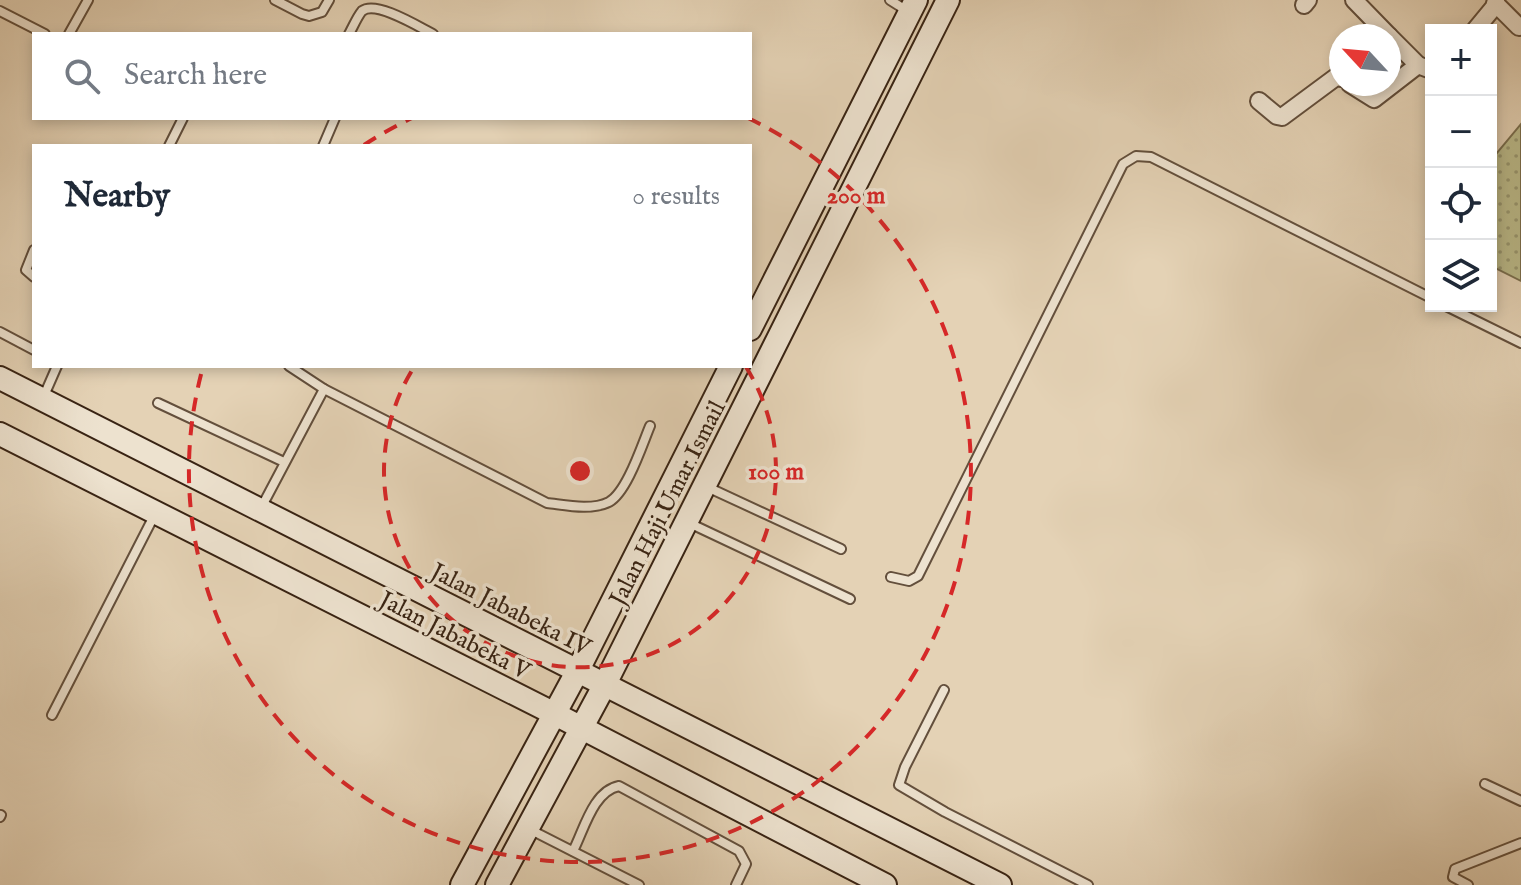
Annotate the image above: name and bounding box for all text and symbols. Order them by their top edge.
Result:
north arrow [1329,24,1401,96]
map controls [1425,24,1497,312]
button: + [1425,24,1497,96]
search box [32,32,752,120]
icon: search [60,54,104,98]
text: Search here [124,57,267,95]
button: − [1425,96,1497,168]
button: locate [1425,168,1497,240]
text: Nearby [64,175,170,218]
text: 0 results [632,180,720,213]
text: 200 m [827,181,886,212]
button: layers [1425,240,1497,312]
street label: Jalan Haji Umar Ismail [602,396,734,614]
centre of rings [566,457,594,485]
text: 100 m [748,457,805,488]
street label: Jalan Jababeka IV [422,555,597,665]
street label: Jalan Jababeka V [371,584,536,688]

